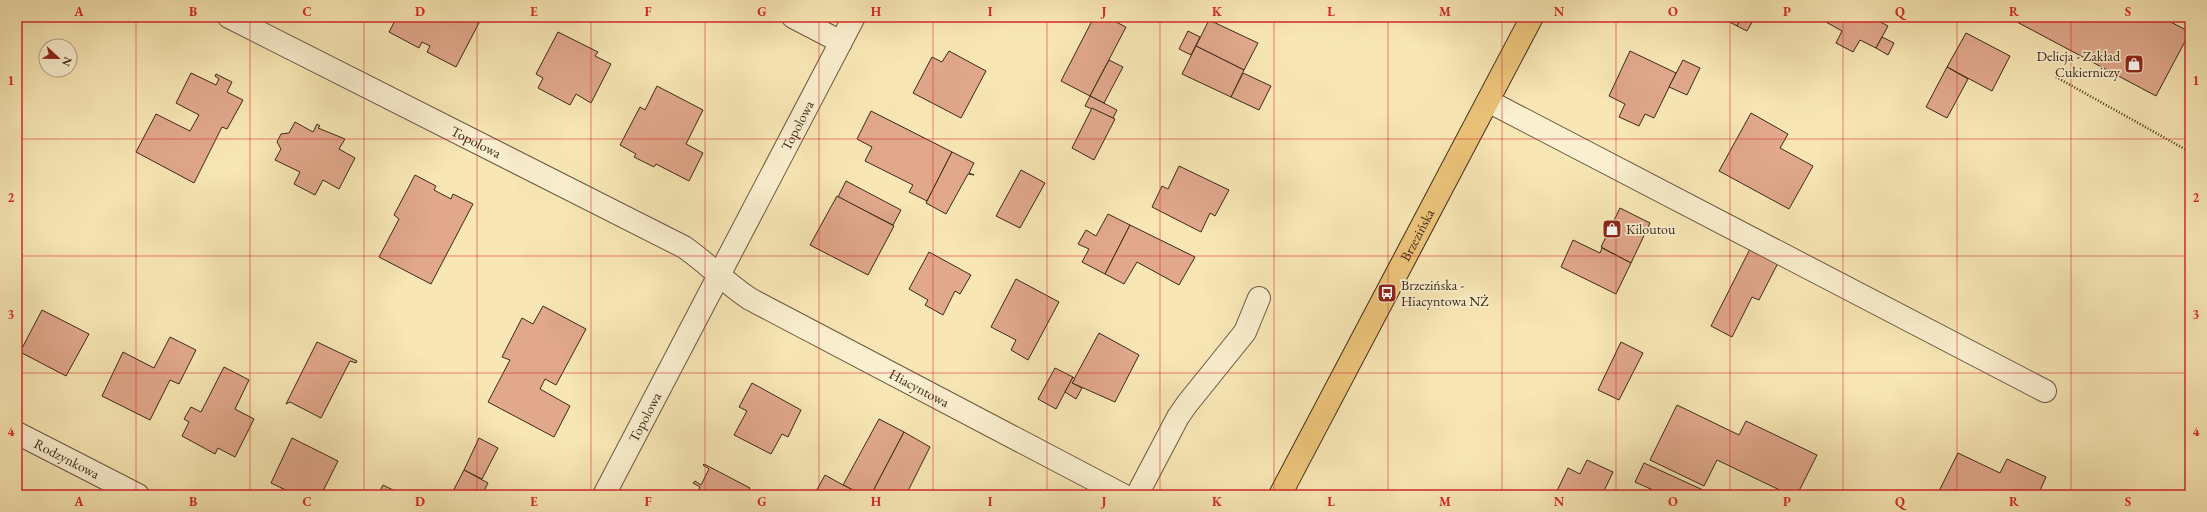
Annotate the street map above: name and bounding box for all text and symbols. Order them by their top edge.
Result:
text: A [73,3,84,20]
text: B [189,3,197,20]
text: C [302,3,312,20]
text: D [415,3,425,20]
text: E [530,3,538,20]
text: F [644,3,652,20]
text: G [757,3,767,20]
text: H [871,3,882,20]
text: I [988,3,993,20]
text: J [1100,3,1107,20]
text: K [1212,3,1223,20]
text: L [1327,3,1335,20]
text: M [1439,3,1451,20]
text: N [1554,3,1565,20]
text: O [1668,3,1678,20]
text: P [1783,3,1791,20]
text: Q [1895,3,1907,20]
text: R [2009,3,2019,20]
text: S [2125,3,2131,20]
north arrow [38,38,78,78]
place label: Delicja - Zakład Cukierniczy [2036,47,2121,81]
shop icon: Delicja - Zakład Cukierniczy [2123,53,2145,75]
text: N [59,55,75,69]
text: 1 [8,72,15,89]
text: 1 [2193,72,2200,89]
street label: Topolowa [777,97,818,154]
street label: Topolowa [448,122,505,162]
text: 2 [8,189,15,206]
text: 2 [2193,189,2200,206]
street label: Brzezińska [1396,205,1438,264]
shop icon: Kiloutou [1601,218,1623,240]
place label: Kiloutou [1626,220,1676,238]
place label: Brzezińska - Hiacyntowa NŻ [1401,276,1489,310]
bus stop icon: Brzezińska - Hiacyntowa NŻ [1376,282,1398,304]
text: 3 [8,306,15,323]
text: 3 [2193,306,2200,323]
street label: Hiacyntowa [886,365,953,411]
street label: Topolowa [624,389,665,445]
text: 4 [8,423,15,440]
text: 4 [2193,423,2200,440]
street label: Rodzynkowa [31,434,103,483]
text: A [73,493,84,510]
text: B [189,493,197,510]
text: C [302,493,312,510]
text: D [415,493,425,510]
text: E [530,493,538,510]
text: F [644,493,652,510]
text: G [757,493,767,510]
text: H [871,493,882,510]
text: I [988,493,993,510]
text: J [1100,493,1107,510]
text: K [1212,493,1223,510]
text: L [1327,493,1335,510]
text: M [1439,493,1451,510]
text: N [1554,493,1565,510]
text: O [1668,493,1678,510]
text: P [1783,493,1791,510]
text: Q [1895,493,1907,510]
text: R [2009,493,2019,510]
text: S [2125,493,2131,510]

